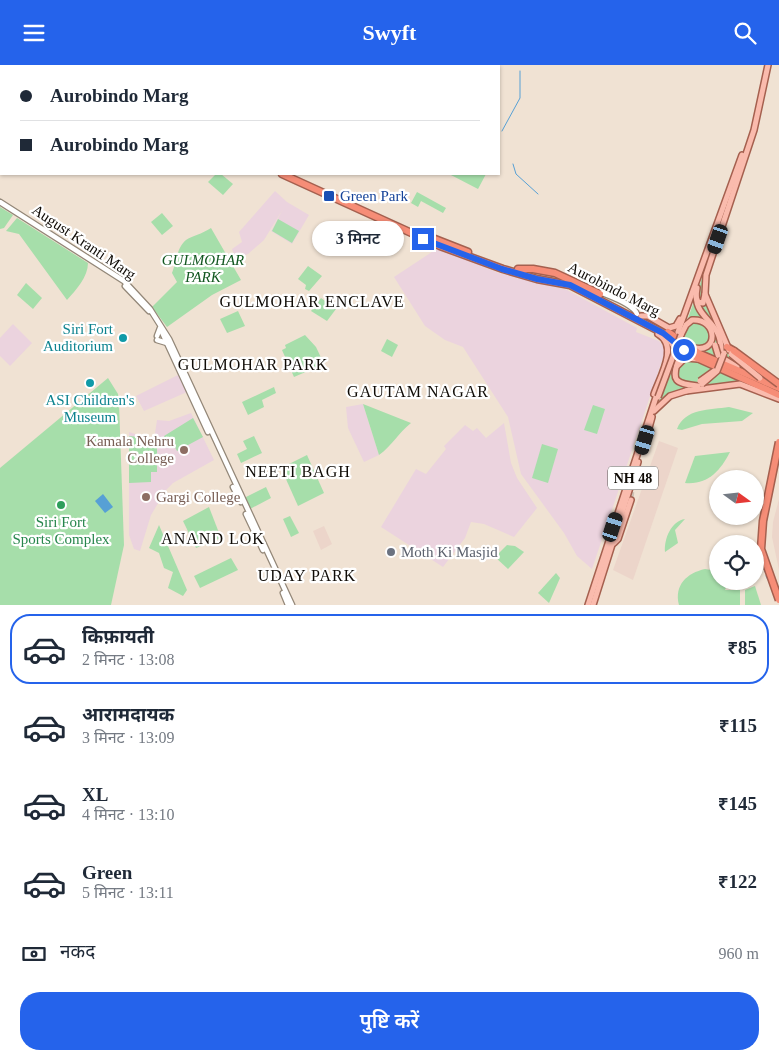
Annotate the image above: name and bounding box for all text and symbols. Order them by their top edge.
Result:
icon: menu [20,19,48,47]
icon: search [731,19,759,47]
text: Swyft [363,20,416,45]
text: Aurobindo Marg [50,85,188,106]
text: Aurobindo Marg [50,134,188,155]
place label: Green Park [340,188,408,204]
marker: Green Park [322,189,336,203]
street label: August Kranti Marg [29,201,139,283]
callout: 3 मिनट [313,221,406,257]
car [706,222,729,256]
route end [412,228,434,250]
text: 3 मिनट [336,230,380,247]
park label: GULMOHAR PARK [162,252,244,285]
street label: Aurobindo Marg [565,259,663,319]
district label: GULMOHAR ENCLAVE [219,293,405,310]
place label: Siri Fort Auditorium [43,321,114,354]
marker: Siri Fort Auditorium [117,332,129,344]
route start [673,339,695,361]
district label: GULMOHAR PARK [178,356,328,373]
marker: ASI Children's Museum [84,377,96,389]
district label: GAUTAM NAGAR [347,383,489,400]
place label: ASI Children's Museum [46,392,135,425]
car [633,423,656,457]
place label: Kamala Nehru College [86,433,174,466]
marker: Kamala Nehru College [178,444,190,456]
district label: NEETI BAGH [245,463,351,480]
road number: NH 48 [608,467,658,489]
north arrow [709,470,764,525]
map controls [709,470,764,590]
place label: Gargi College [156,489,241,505]
marker: Gargi College [140,491,152,503]
marker: Siri Fort Sports Complex [55,499,67,511]
car [601,510,624,544]
place label: Siri Fort Sports Complex [12,514,110,547]
district label: ANAND LOK [161,530,265,547]
button: locate [709,535,764,590]
place label: Moth Ki Masjid [401,544,498,560]
marker: Moth Ki Masjid [385,546,397,558]
district label: UDAY PARK [258,567,356,584]
text: किफ़ायती [82,626,154,647]
icon: car [22,627,67,672]
text: ₹85 [727,637,757,658]
text: 2 मिनट · 13:08 [82,651,174,668]
text: आरामदायक [82,704,174,725]
icon: car [22,705,67,750]
text: ₹115 [719,715,757,736]
text: 3 मिनट · 13:09 [82,729,174,746]
icon: car [22,783,67,828]
text: XL [82,784,108,805]
text: ₹145 [718,793,757,814]
text: 4 मिनट · 13:10 [82,806,174,823]
icon: car [22,861,67,906]
text: Green [82,862,132,883]
text: ₹122 [718,871,757,892]
text: 5 मिनट · 13:11 [82,884,174,901]
icon: cash [20,940,48,968]
text: नकद [60,941,95,962]
text: 960 m [719,945,759,962]
button: पुष्टि करें [20,992,759,1050]

